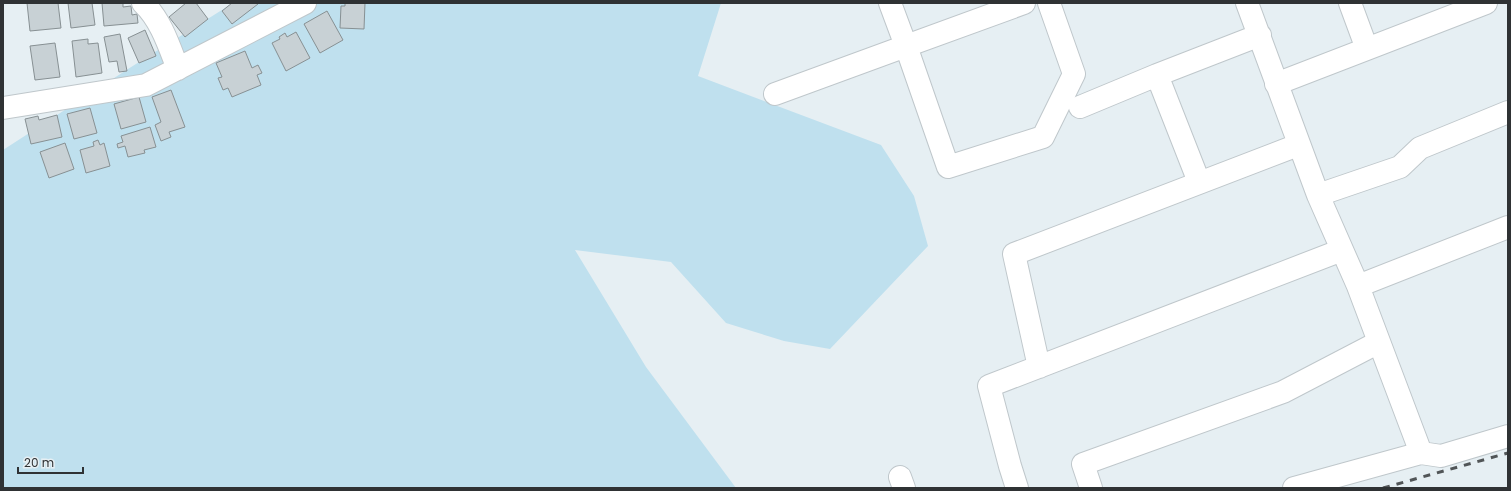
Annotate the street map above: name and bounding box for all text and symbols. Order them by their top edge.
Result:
scale bar [18,449,83,475]
text: 20 m [24,454,54,471]

